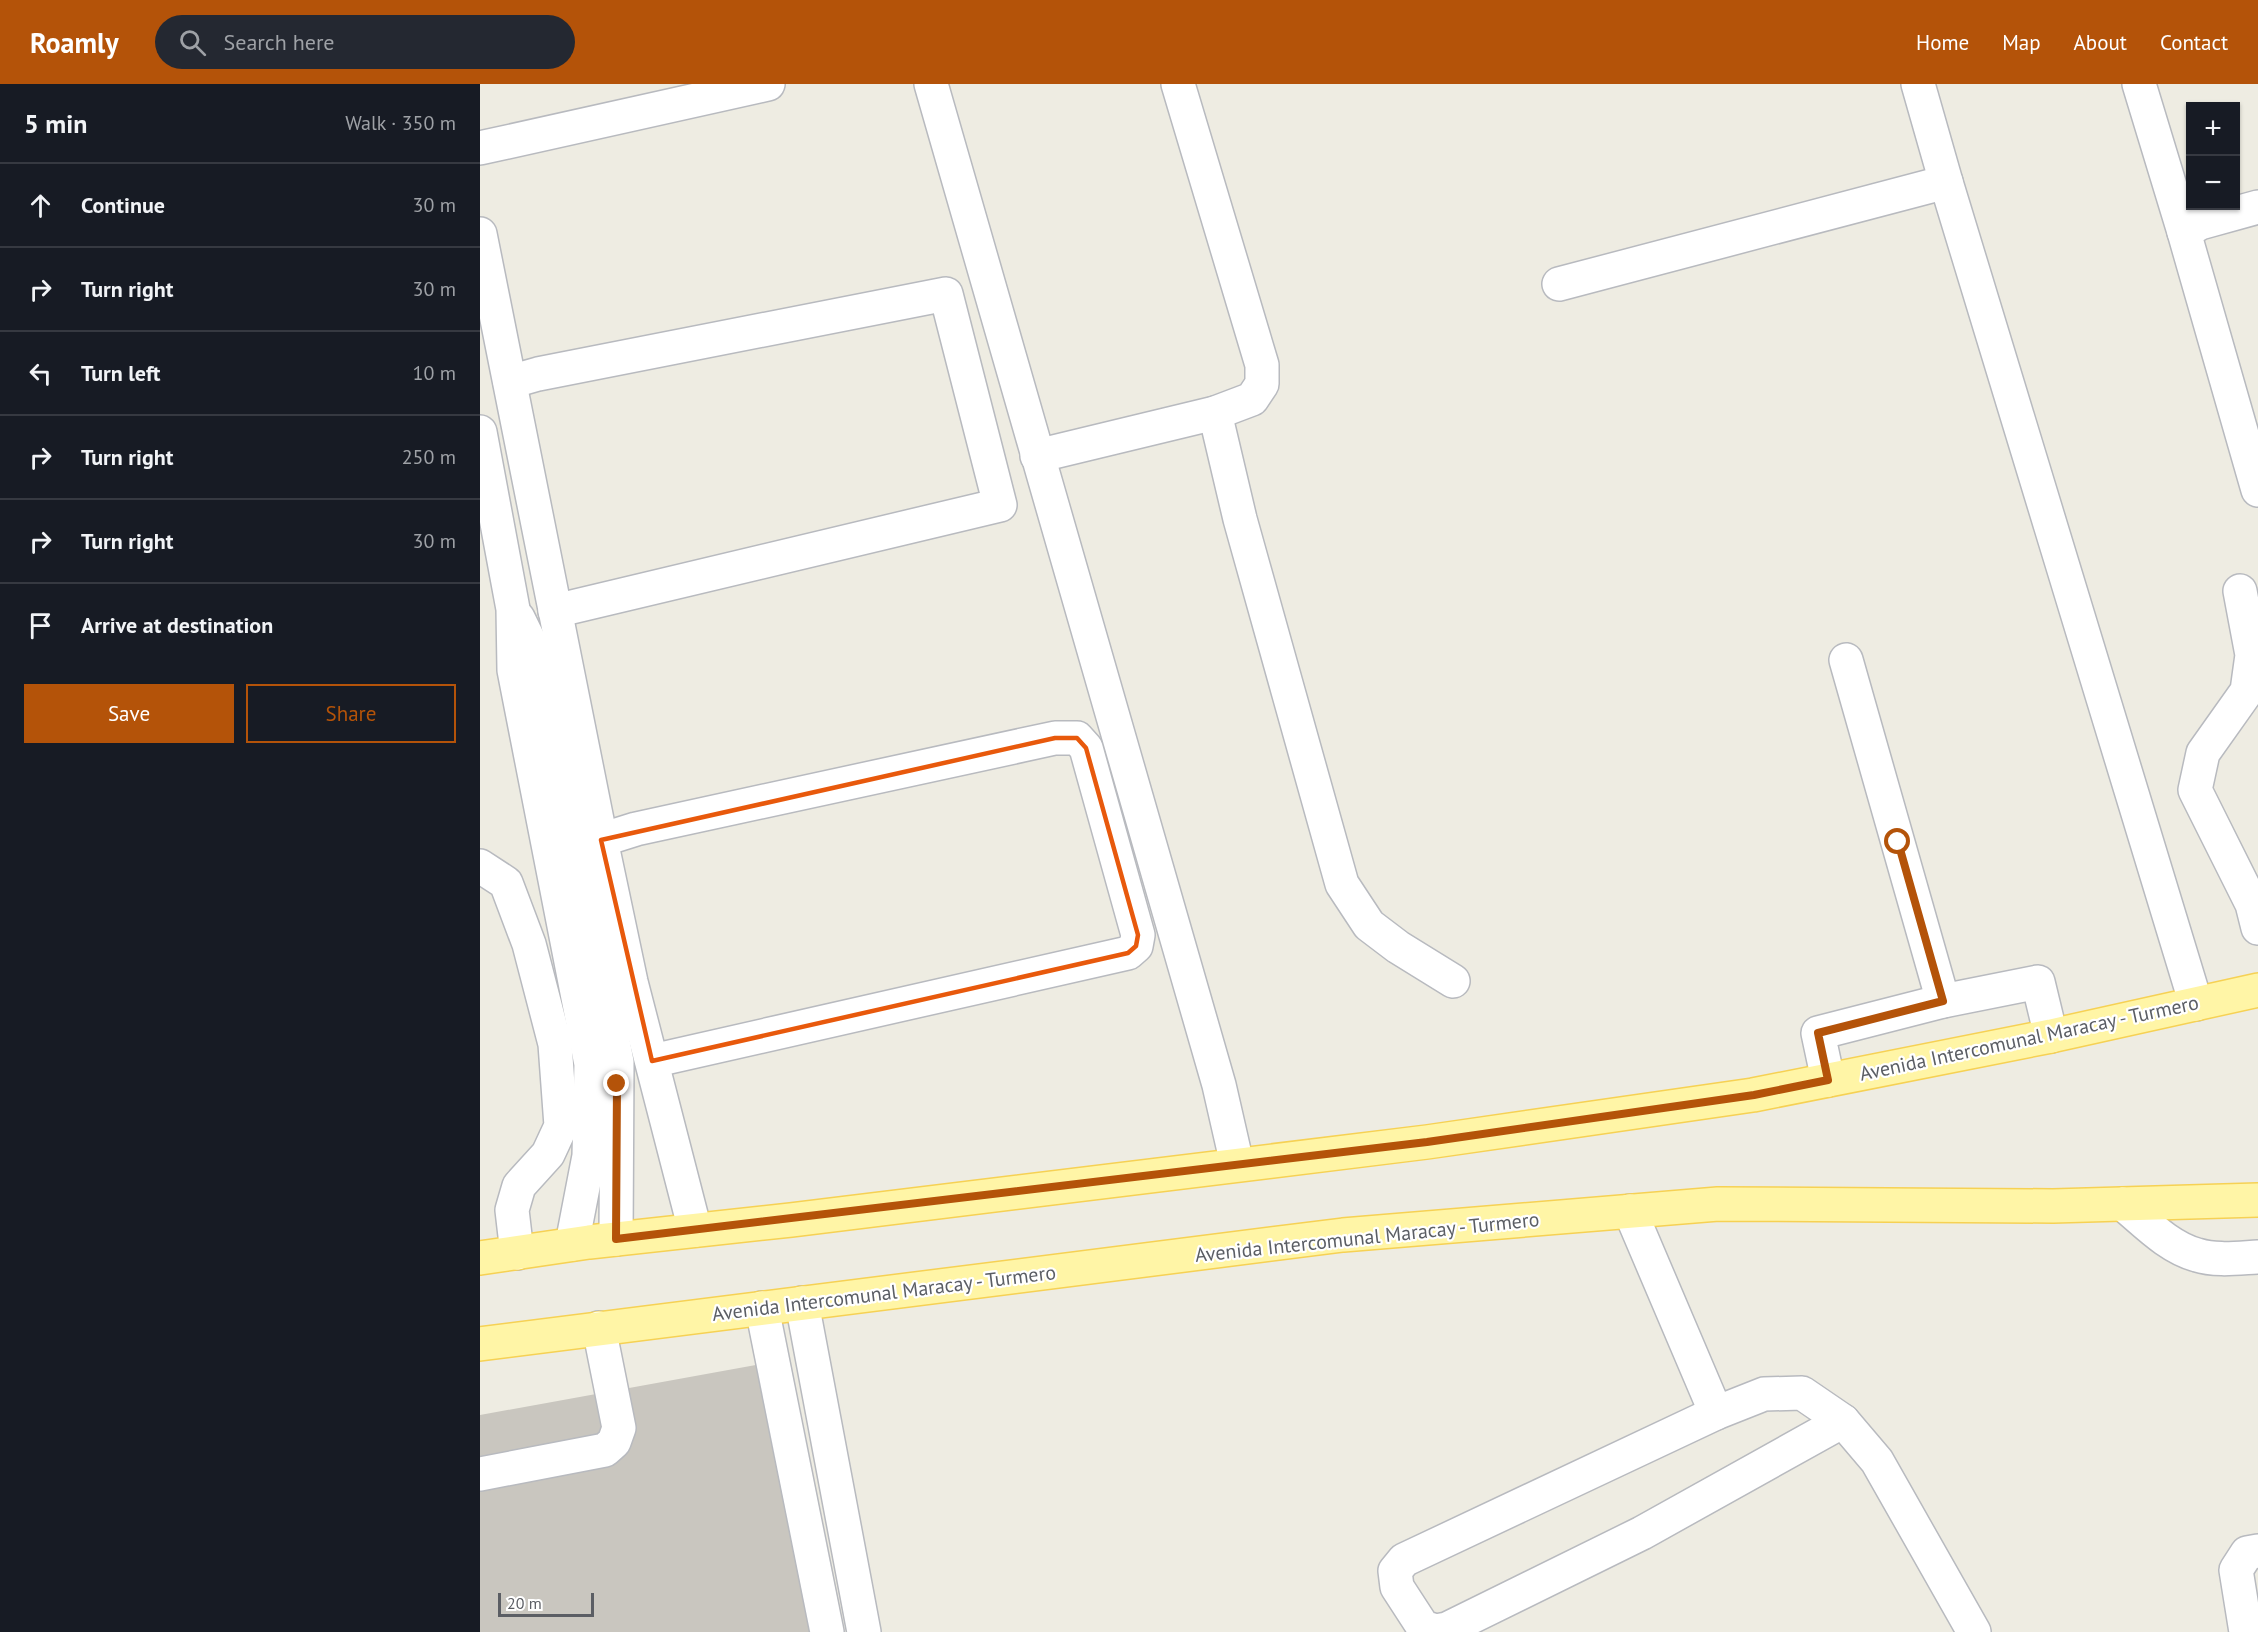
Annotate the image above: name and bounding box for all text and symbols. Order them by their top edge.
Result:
search box [155,15,575,69]
text: Roamly [30,24,119,61]
icon: search [176,26,209,59]
text: Search here [224,28,335,56]
text: Home [1916,29,1969,56]
text: Map [2002,29,2041,56]
text: About [2074,29,2127,56]
text: Contact [2160,29,2228,56]
map controls [2186,102,2240,210]
button: + [2186,102,2240,156]
text: 5 min [24,107,87,140]
text: Walk · 350 m [345,110,456,136]
button: − [2186,156,2240,210]
icon: ahead [24,189,57,222]
text: Continue [81,191,165,219]
text: 30 m [413,192,456,218]
icon: right [24,273,57,306]
text: Turn right [81,275,173,303]
text: 30 m [413,276,456,302]
icon: left [24,357,57,390]
text: Turn left [81,359,161,387]
text: 10 m [413,360,456,386]
icon: right [24,441,57,474]
text: Turn right [81,443,173,471]
text: 250 m [402,444,456,470]
icon: right [24,525,57,558]
text: Turn right [81,527,173,555]
text: 30 m [413,528,456,554]
icon: arrive [24,609,57,642]
text: Arrive at destination [81,611,273,639]
button: Save [24,684,234,743]
button: Share [246,684,456,743]
route start [1884,828,1910,854]
street label: Avenida Intercomunal Maracay - Turmero [1857,989,2201,1087]
route end [603,1070,629,1096]
street label: Avenida Intercomunal Maracay - Turmero [1194,1206,1540,1268]
street label: Avenida Intercomunal Maracay - Turmero [711,1259,1057,1327]
scale bar [498,1590,594,1618]
text: 20 m [507,1593,542,1613]

